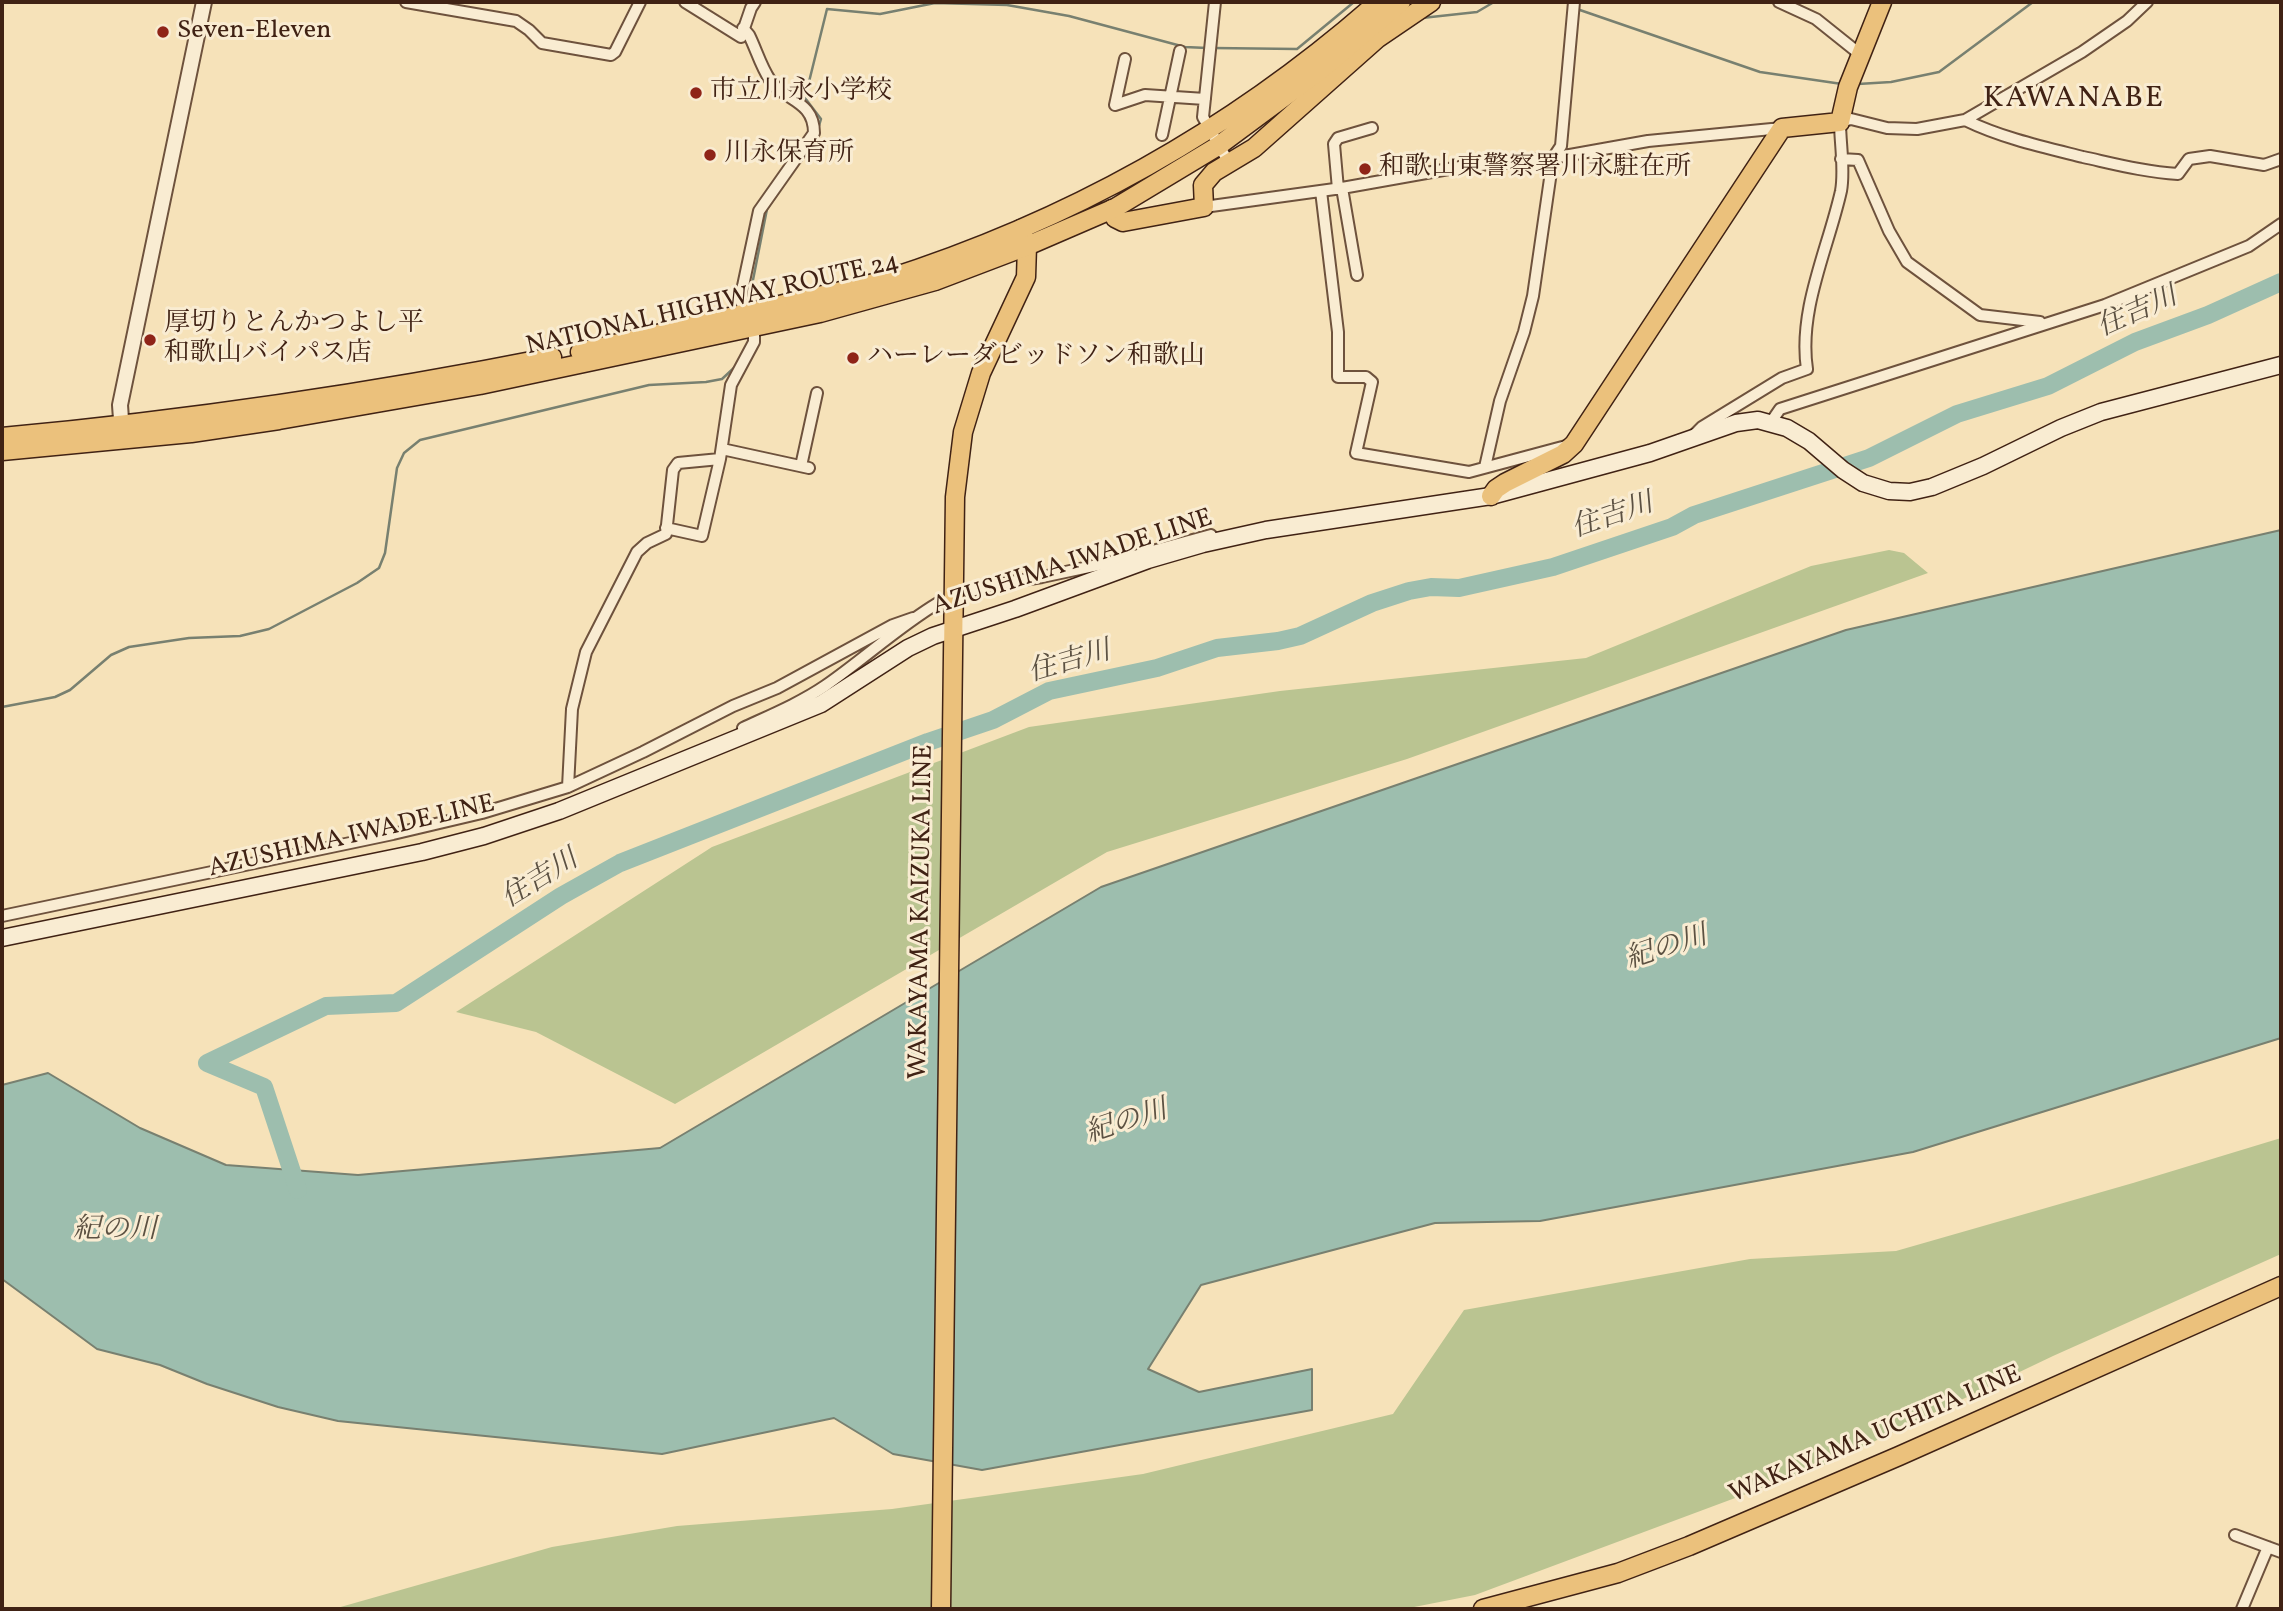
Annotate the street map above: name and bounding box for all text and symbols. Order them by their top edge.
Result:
place label: Seven-Eleven [177,16,332,48]
marker: Seven-Eleven [155,24,171,40]
place label: 市立川永小学校 [710,77,892,109]
district label: KAWANABE [1984,82,2164,118]
marker: 市立川永小学校 [688,85,704,101]
place label: 川永保育所 [724,139,854,171]
marker: 川永保育所 [702,147,718,163]
place label: 和歌山東警察署川永駐在所 [1379,153,1691,185]
marker: 和歌山東警察署川永駐在所 [1357,161,1373,177]
street label: NATIONAL HIGHWAY ROUTE 24 [523,248,903,364]
water label: 住吉川 [2093,282,2183,346]
place label: 厚切りとんかつよし平 和歌山バイパス店 [164,309,424,370]
marker: 厚切りとんかつよし平 和歌山バイパス店 [142,332,158,348]
place label: ハーレーダビッドソン和歌山 [867,342,1205,374]
marker: ハーレーダビッドソン和歌山 [845,350,861,366]
water label: 住吉川 [1568,488,1658,548]
street label: AZUSHIMA IWADE LINE [929,504,1217,624]
water label: 住吉川 [1025,636,1115,692]
street label: WAKAYAMA KAIZUKA LINE [904,744,942,1080]
street label: AZUSHIMA IWADE LINE [206,790,498,886]
water label: 住吉川 [496,844,586,918]
water label: 紀の川 [1622,921,1712,979]
water label: 紀の川 [1082,1095,1172,1153]
water label: 紀の川 [73,1215,157,1249]
street label: WAKAYAMA UCHITA LINE [1725,1360,2027,1512]

